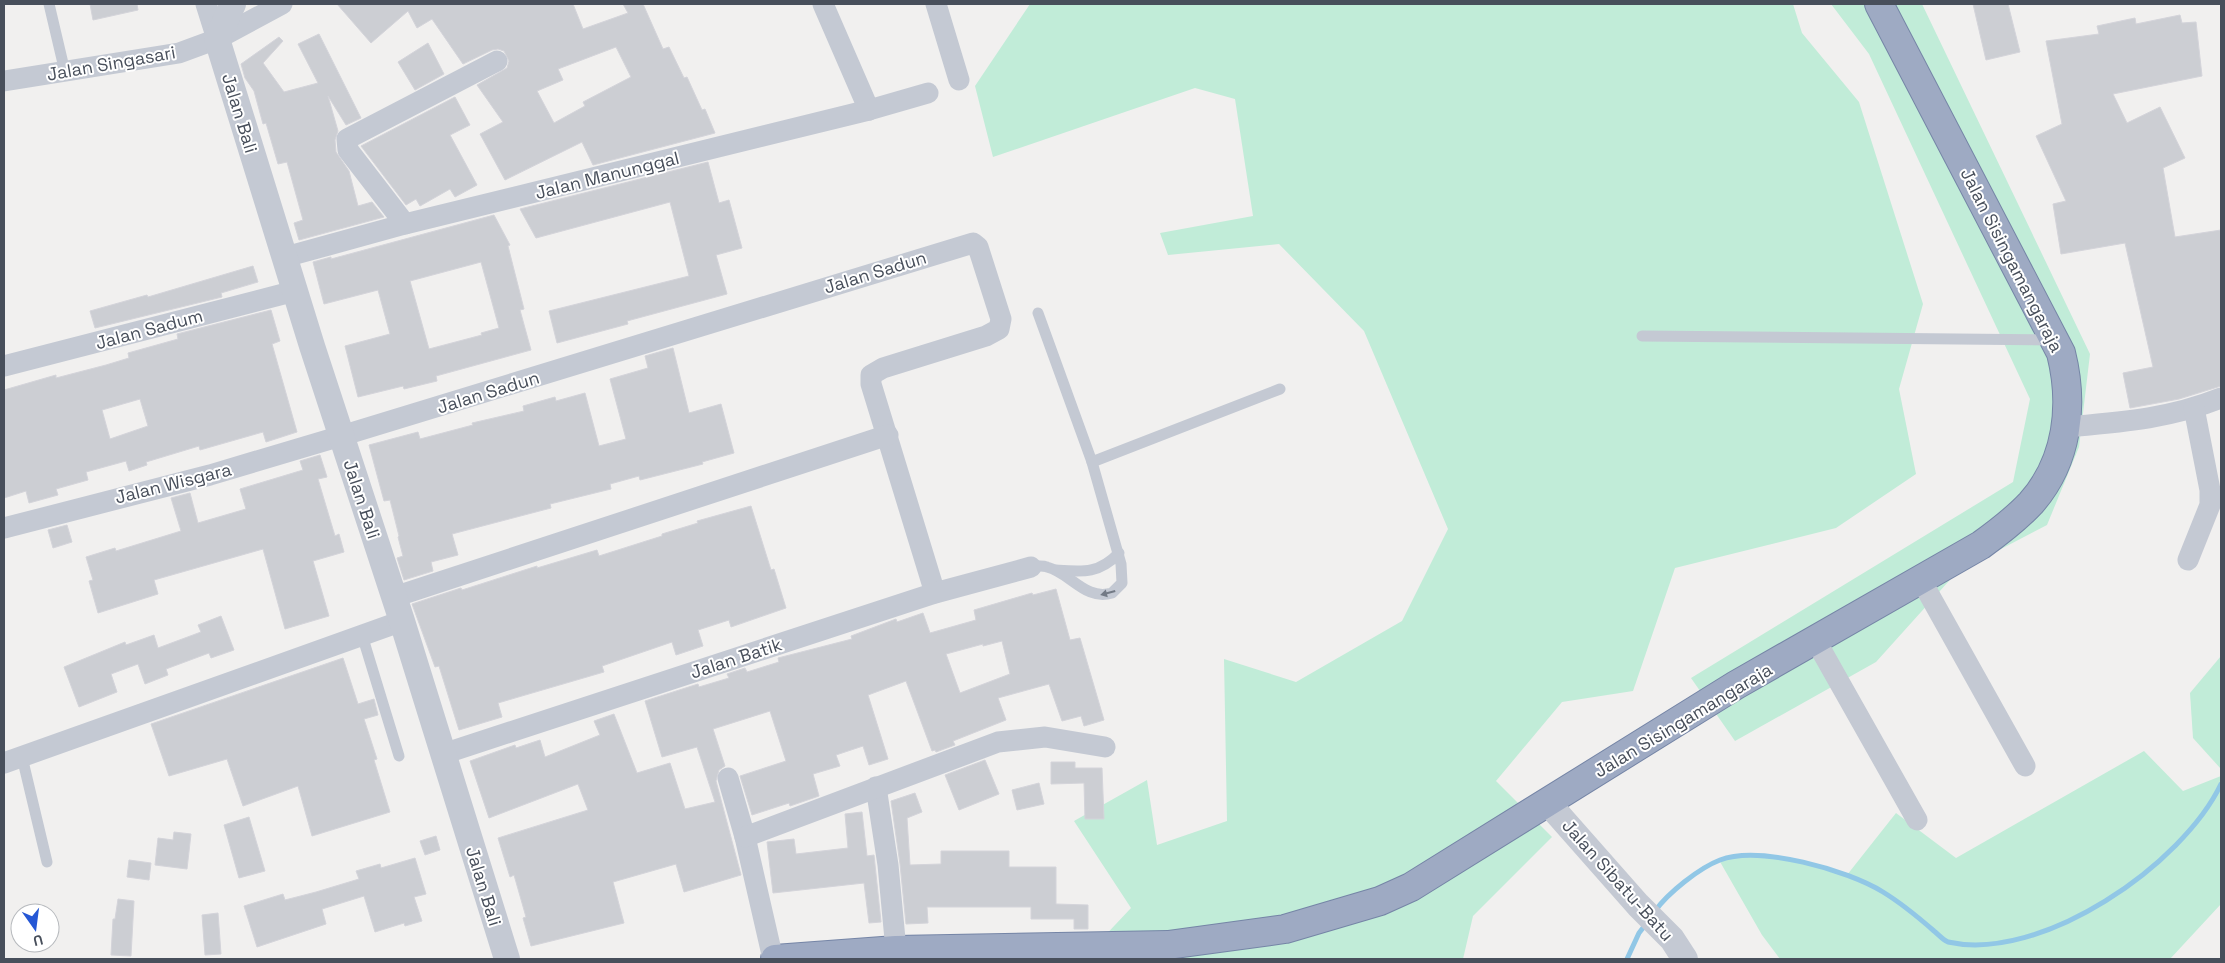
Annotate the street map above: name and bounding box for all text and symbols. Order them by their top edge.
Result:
street label: Jalan Singasari [45,40,177,86]
street label: Jalan Bali [217,70,263,156]
street label: Jalan Manunggal [533,146,681,204]
street label: Jalan Sisingamangaraja [1956,164,2068,356]
street label: Jalan Sadun [821,246,929,298]
street label: Jalan Sadum [93,304,205,354]
street label: Jalan Sadun [434,366,542,418]
street label: Jalan Bali [338,456,386,542]
street label: Jalan Wisgara [112,457,234,509]
one-way arrow [1100,589,1115,597]
street label: Jalan Batik [687,632,785,684]
street label: Jalan Sisingamangaraja [1590,658,1776,782]
street label: Jalan Sibatu-Batu [1557,814,1679,946]
street label: Jalan Bali [461,843,507,929]
north arrow [10,903,60,953]
text: U [31,931,45,950]

